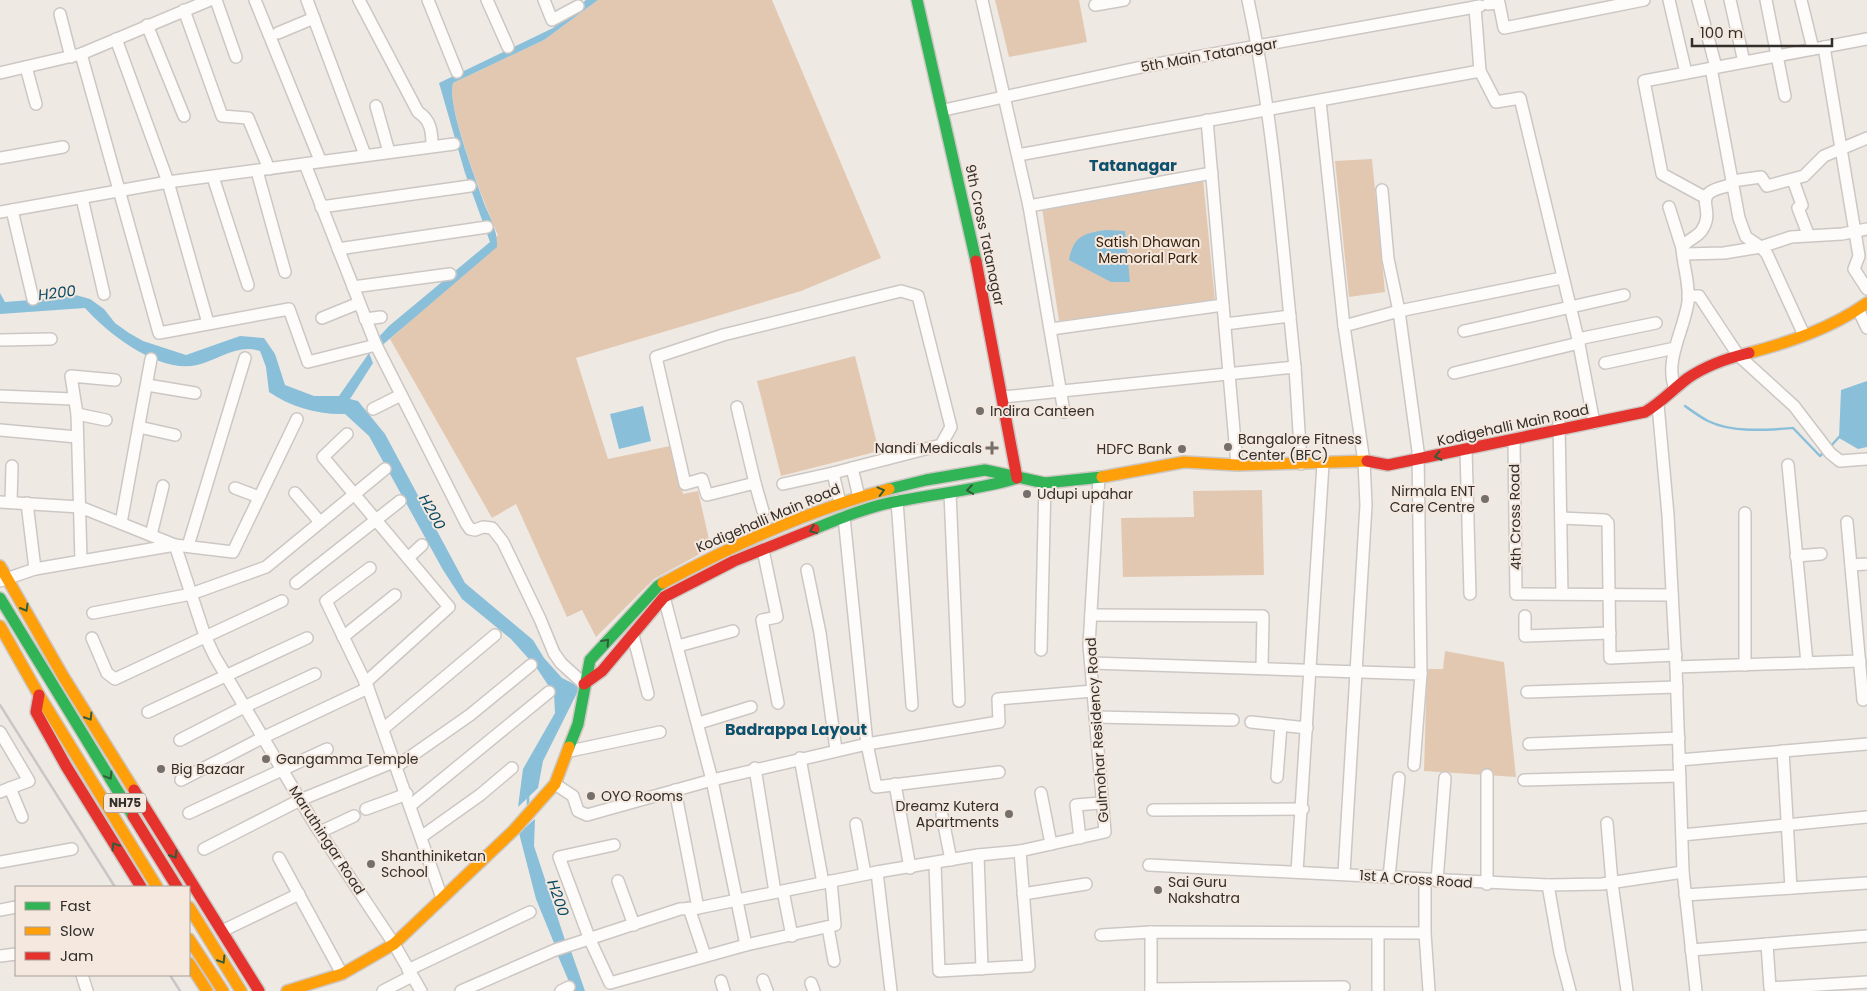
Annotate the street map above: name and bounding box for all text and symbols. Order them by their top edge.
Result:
scale bar [1692,15,1832,47]
text: 100 m [1700,22,1743,43]
street label: 5th Main Tatanagar [1139,33,1279,77]
district label: Tatanagar [1089,154,1177,177]
street label: 9th Cross Tatanagar [960,162,1010,308]
park label: Satish Dhawan Memorial Park [1096,232,1200,268]
water label: H200 [37,280,77,305]
street label: Kodigehalli Main Road [1435,399,1591,451]
place label: Indira Canteen [990,401,1094,421]
marker: Indira Canteen [974,405,986,417]
place label: Bangalore Fitness Center (BFC) [1238,429,1362,465]
place label: Nandi Medicals [875,438,982,458]
place label: HDFC Bank [1097,439,1173,459]
marker: Bangalore Fitness Center (BFC) [1222,441,1234,453]
marker: Nandi Medicals [986,442,998,454]
marker: HDFC Bank [1176,443,1188,455]
one-way arrow [1433,451,1442,461]
street label: 4th Cross Road [1504,464,1526,570]
street label: Kodigehalli Main Road [693,479,843,557]
place label: Nirmala ENT Care Centre [1390,481,1475,517]
one-way arrow [966,484,974,495]
place label: Udupi upahar [1037,484,1133,504]
one-way arrow [877,486,886,497]
marker: Udupi upahar [1021,488,1033,500]
water label: H200 [414,490,451,533]
marker: Nirmala ENT Care Centre [1479,493,1491,505]
one-way arrow [809,523,818,534]
one-way arrow [18,603,28,612]
street label: Gulmohar Residency Road [1081,637,1113,823]
one-way arrow [600,639,609,648]
one-way arrow [82,712,92,721]
district label: Badrappa Layout [725,718,867,741]
place label: Gangamma Temple [276,749,419,769]
marker: Gangamma Temple [260,753,272,765]
place label: Big Bazaar [171,759,245,779]
marker: Big Bazaar [155,763,167,775]
one-way arrow [102,770,112,779]
street label: Maruthingar Road [284,782,370,898]
place label: OYO Rooms [601,786,683,806]
marker: OYO Rooms [585,790,597,802]
road number: NH75 [104,794,146,812]
place label: Dreamz Kutera Apartments [895,796,999,832]
marker: Dreamz Kutera Apartments [1003,808,1015,820]
one-way arrow [112,842,122,851]
place label: Shanthiniketan School [381,846,486,882]
one-way arrow [168,850,178,859]
marker: Shanthiniketan School [365,858,377,870]
street label: 1st A Cross Road [1359,865,1473,893]
place label: Sai Guru Nakshatra [1168,872,1240,908]
water label: H200 [542,877,575,919]
marker: Sai Guru Nakshatra [1152,884,1164,896]
legend [15,886,190,976]
text: Fast [60,895,91,916]
text: Slow [60,920,95,941]
text: Jam [60,945,94,966]
one-way arrow [215,955,225,964]

